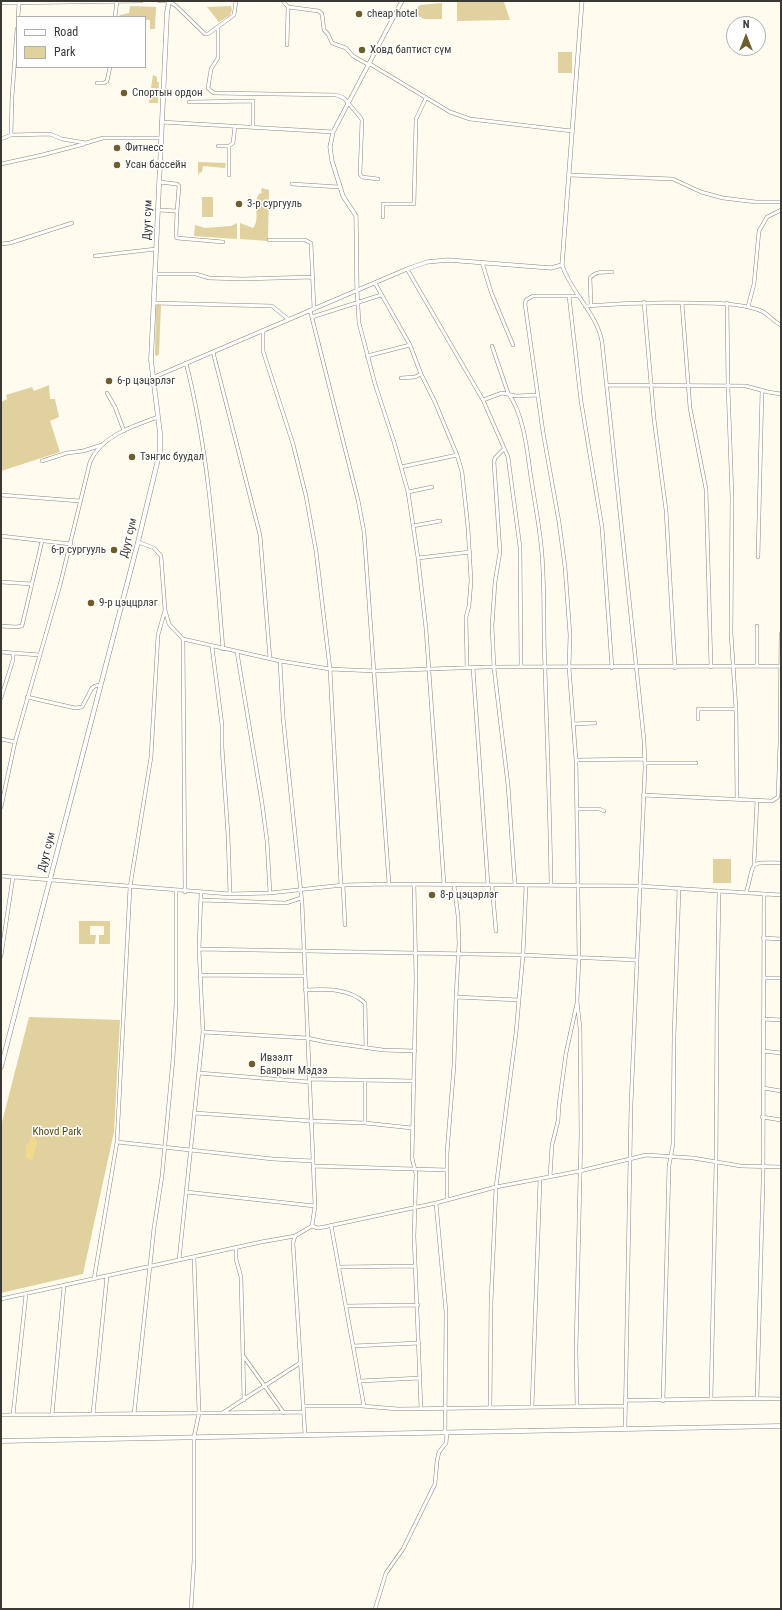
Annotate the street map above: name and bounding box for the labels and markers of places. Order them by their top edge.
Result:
place label: cheap hotel [367,7,418,21]
marker: cheap hotel [354,9,364,19]
place label: Ховд баптист сүм [370,43,451,57]
marker: Ховд баптист сүм [357,45,367,55]
place label: Спортын ордон [132,86,203,100]
marker: Спортын ордон [119,88,129,98]
place label: Фитнесс [125,141,164,155]
marker: Фитнесс [112,143,122,153]
place label: Усан бассейн [125,158,186,172]
marker: Усан бассейн [112,160,122,170]
place label: 3-р сургууль [247,197,302,211]
marker: 3-р сургууль [234,199,244,209]
place label: 6-р цэцэрлэг [117,374,175,388]
marker: 6-р цэцэрлэг [104,376,114,386]
place label: Тэнгис буудал [140,450,204,464]
marker: Тэнгис буудал [127,452,137,462]
place label: 6-р сургууль [51,543,106,557]
marker: 6-р сургууль [109,545,119,555]
place label: 9-р цэццрлэг [99,596,158,610]
marker: 9-р цэццрлэг [86,598,96,608]
place label: 8-р цэцэрлэг [440,888,498,902]
marker: 8-р цэцэрлэг [427,890,437,900]
place label: Ивээлт Баярын Мэдээ [260,1051,327,1077]
marker: Ивээлт Баярын Мэдээ [247,1059,257,1069]

